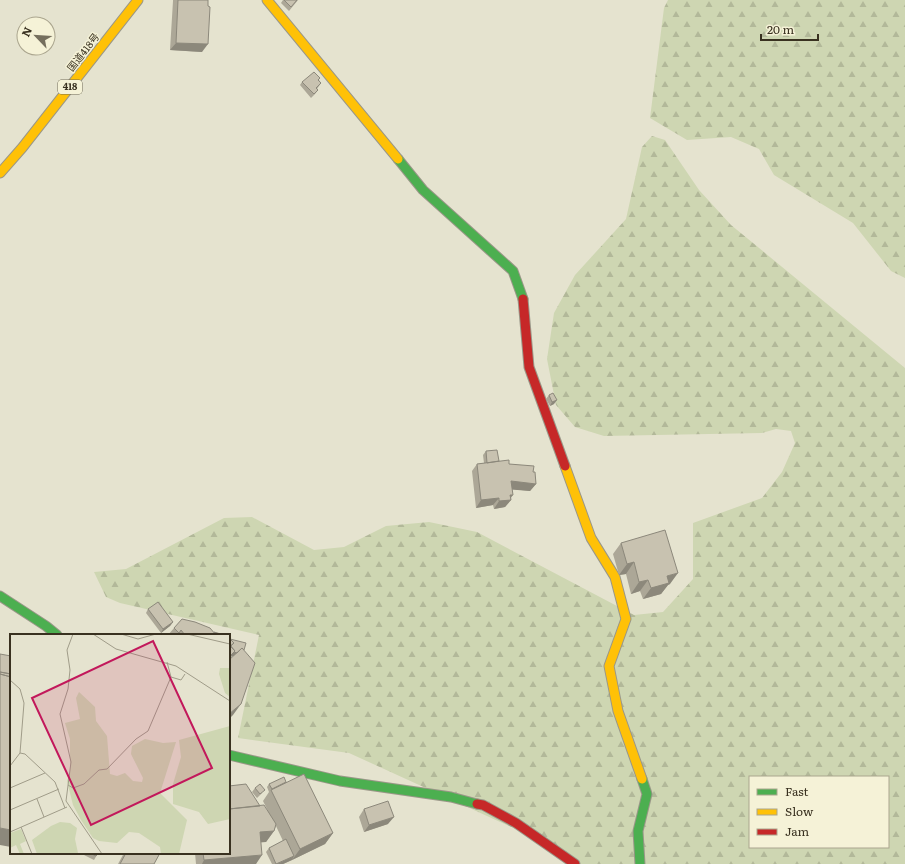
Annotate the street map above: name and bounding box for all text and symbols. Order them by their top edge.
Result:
north arrow [16,16,56,56]
scale bar [761,16,818,42]
text: 20 m [767,20,794,38]
text: N [17,24,35,39]
street label: 国道418号 [63,29,102,74]
road number: 418 [58,80,82,94]
inset map [10,634,230,854]
legend [749,776,889,848]
text: Fast [785,782,809,800]
text: Slow [785,802,814,820]
text: Jam [785,822,810,840]

